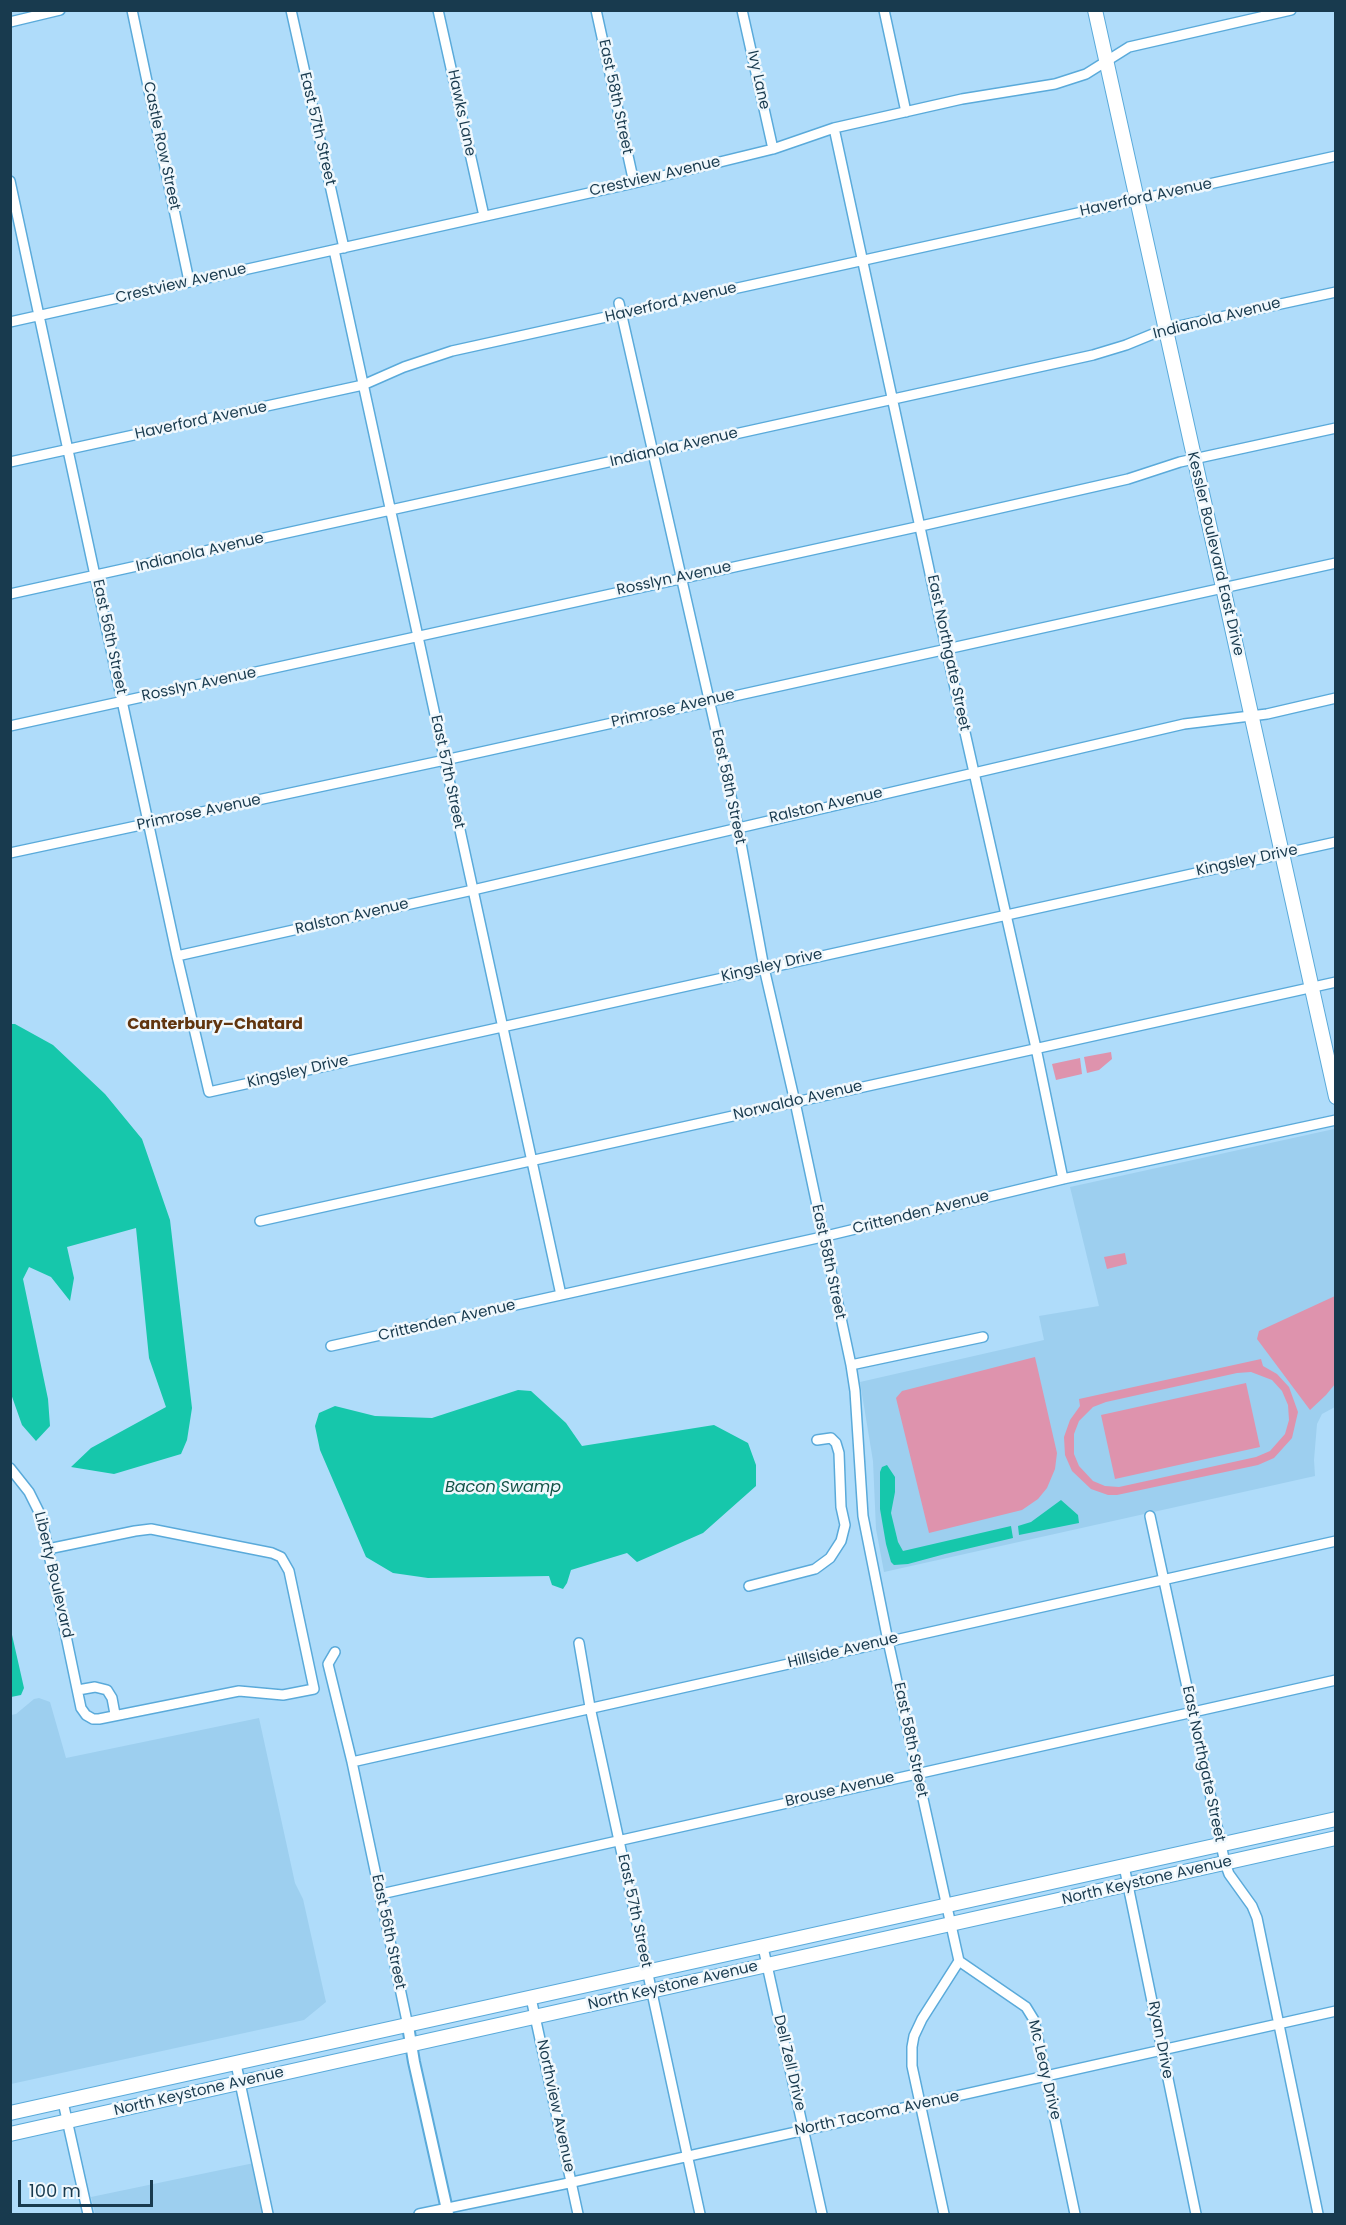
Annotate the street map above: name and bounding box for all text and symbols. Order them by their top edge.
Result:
street label: East 58th Street [594,38,636,156]
street label: Ivy Lane [743,49,773,111]
street label: Hawks Lane [443,68,479,158]
street label: East 57th Street [295,71,339,187]
street label: Castle Row Street [139,80,183,212]
street label: Crestview Avenue [588,153,722,201]
street label: Haverford Avenue [1078,175,1214,221]
street label: Crestview Avenue [114,260,248,308]
street label: Haverford Avenue [603,279,739,327]
street label: Indianola Avenue [1151,294,1283,344]
street label: Haverford Avenue [133,398,269,444]
street label: Indianola Avenue [608,425,740,471]
street label: Kessler Boulevard East Drive [1183,450,1247,658]
street label: Indianola Avenue [134,530,266,576]
street label: Rosslyn Avenue [615,558,733,600]
street label: East Northgate Street [923,573,973,733]
street label: East 56th Street [88,578,130,696]
street label: Rosslyn Avenue [140,664,258,706]
street label: Primrose Avenue [610,686,736,732]
street label: East 57th Street [426,714,468,830]
street label: East 58th Street [707,728,749,846]
street label: Ralston Avenue [768,784,884,828]
street label: Primrose Avenue [135,791,263,835]
street label: Kingsley Drive [1195,841,1299,881]
street label: Ralston Avenue [294,895,410,939]
street label: Kingsley Drive [720,946,824,986]
district label: Canterbury–Chatard [127,1015,303,1035]
street label: Kingsley Drive [246,1052,350,1092]
street label: Norwaldo Avenue [732,1077,864,1125]
street label: Crittenden Avenue [851,1187,991,1239]
street label: East 58th Street [807,1203,849,1321]
street label: Crittenden Avenue [377,1296,517,1346]
water label: Bacon Swamp [445,1478,561,1498]
street label: Liberty Boulevard [30,1510,76,1640]
street label: Hillside Avenue [786,1630,900,1672]
street label: East 58th Street [889,1681,931,1799]
street label: East Northgate Street [1178,1684,1228,1844]
street label: Brouse Avenue [784,1769,896,1811]
street label: East 57th Street [613,1853,655,1969]
street label: North Keystone Avenue [1060,1853,1234,1909]
street label: East 56th Street [367,1873,409,1991]
street label: North Keystone Avenue [586,1958,760,2014]
street label: Ryan Drive [1144,2000,1176,2080]
street label: Dell Zell Drive [769,2013,809,2113]
street label: Mc Leay Drive [1024,2018,1064,2122]
street label: Northview Avenue [532,2038,578,2174]
street label: North Keystone Avenue [112,2064,286,2120]
street label: North Tacoma Avenue [793,2088,961,2140]
scale bar [21,2168,156,2206]
text: 100 m [29,2178,81,2203]

